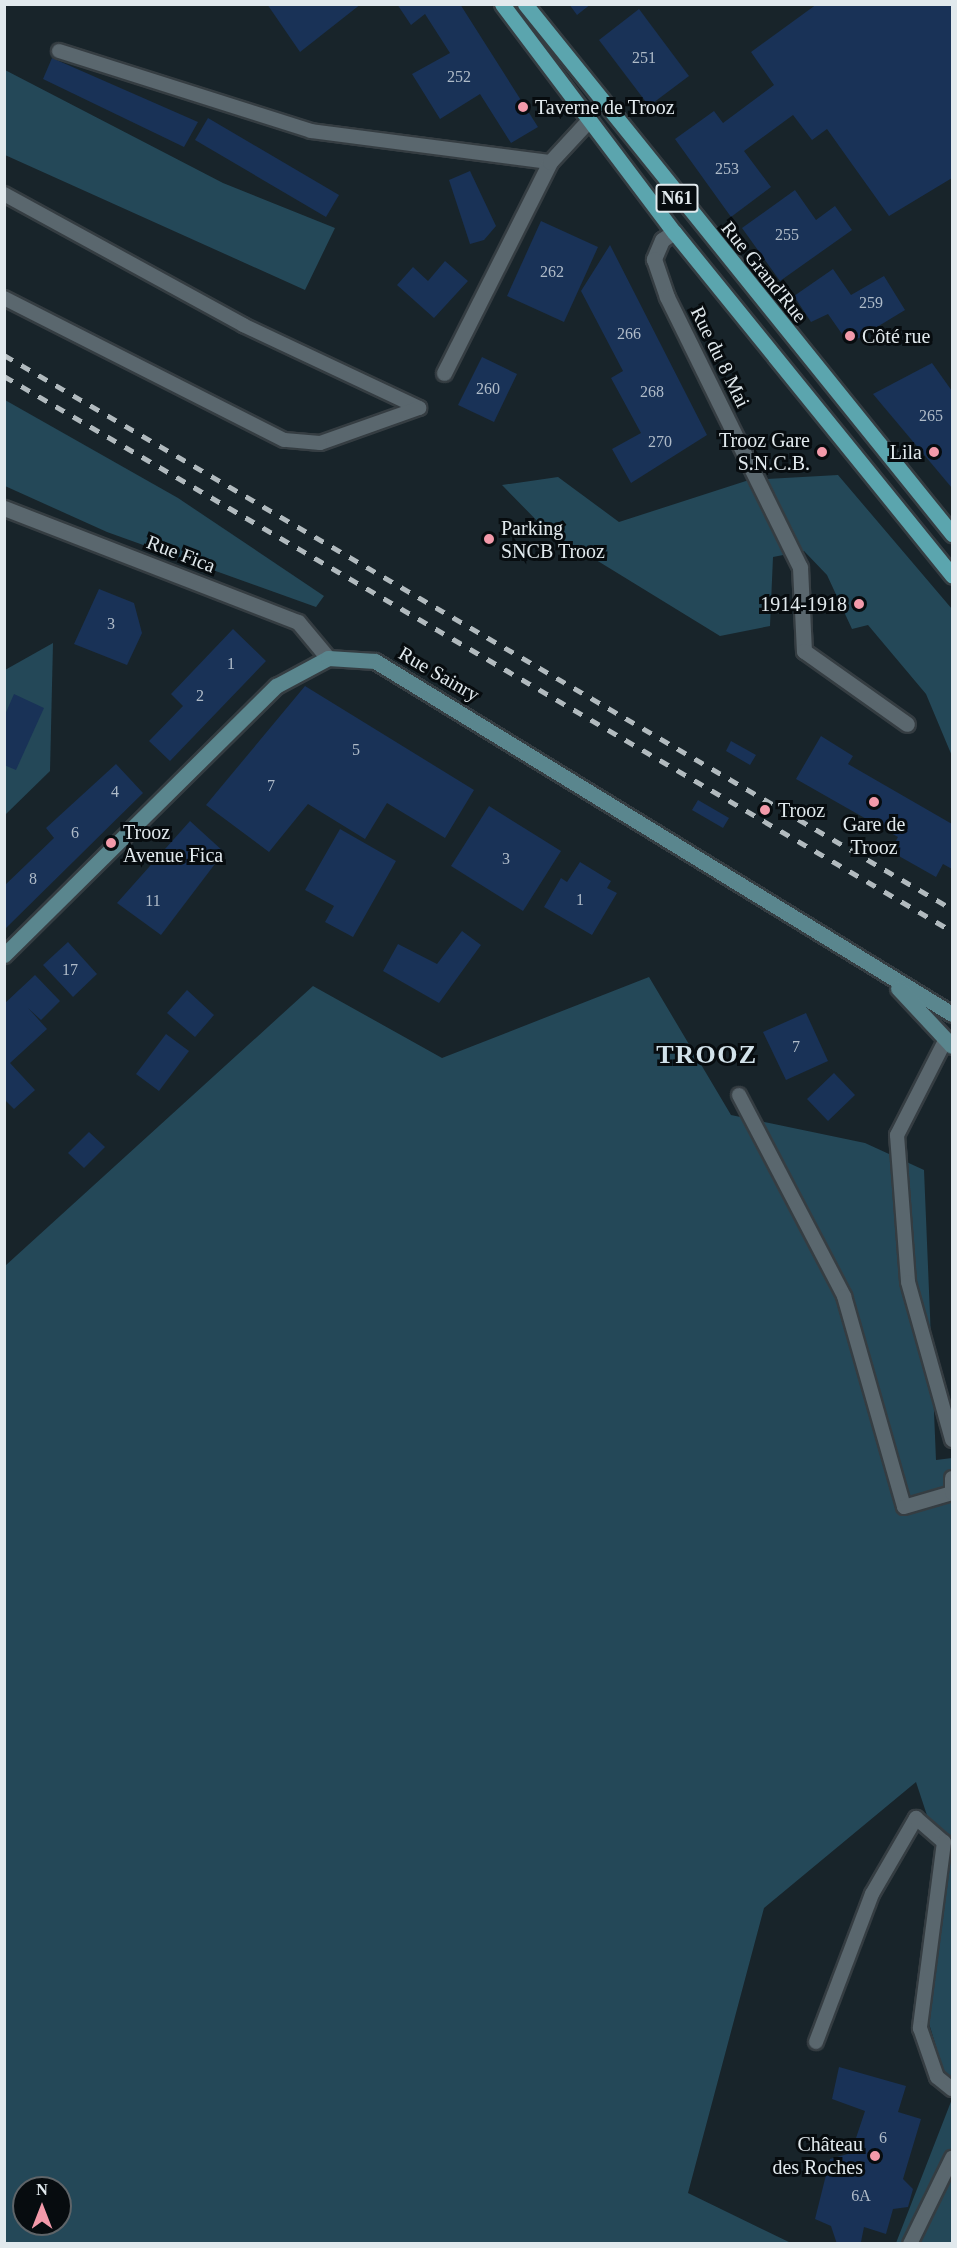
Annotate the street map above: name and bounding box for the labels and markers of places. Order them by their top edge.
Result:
place label: Taverne de Trooz [535,95,675,119]
marker: Taverne de Trooz [516,100,530,114]
place label: Côté rue [862,324,930,348]
marker: Côté rue [843,329,857,343]
place label: Trooz Gare S.N.C.B. [719,428,810,475]
place label: Lila [890,440,922,464]
marker: Trooz Gare S.N.C.B. [815,445,829,459]
marker: Lila [927,445,941,459]
place label: Parking SNCB Trooz [501,516,605,563]
marker: Parking SNCB Trooz [482,532,496,546]
place label: 1914-1918 [760,592,847,616]
marker: 1914-1918 [852,597,866,611]
marker: Gare de Trooz [867,795,881,809]
place label: Trooz [778,798,825,822]
marker: Trooz [756,801,774,819]
place label: Gare de Trooz [843,812,905,859]
place label: Trooz Avenue Fica [123,820,223,867]
marker: Trooz Avenue Fica [104,836,118,850]
place label: Château des Roches [772,2132,863,2179]
marker: Château des Roches [868,2149,882,2163]

